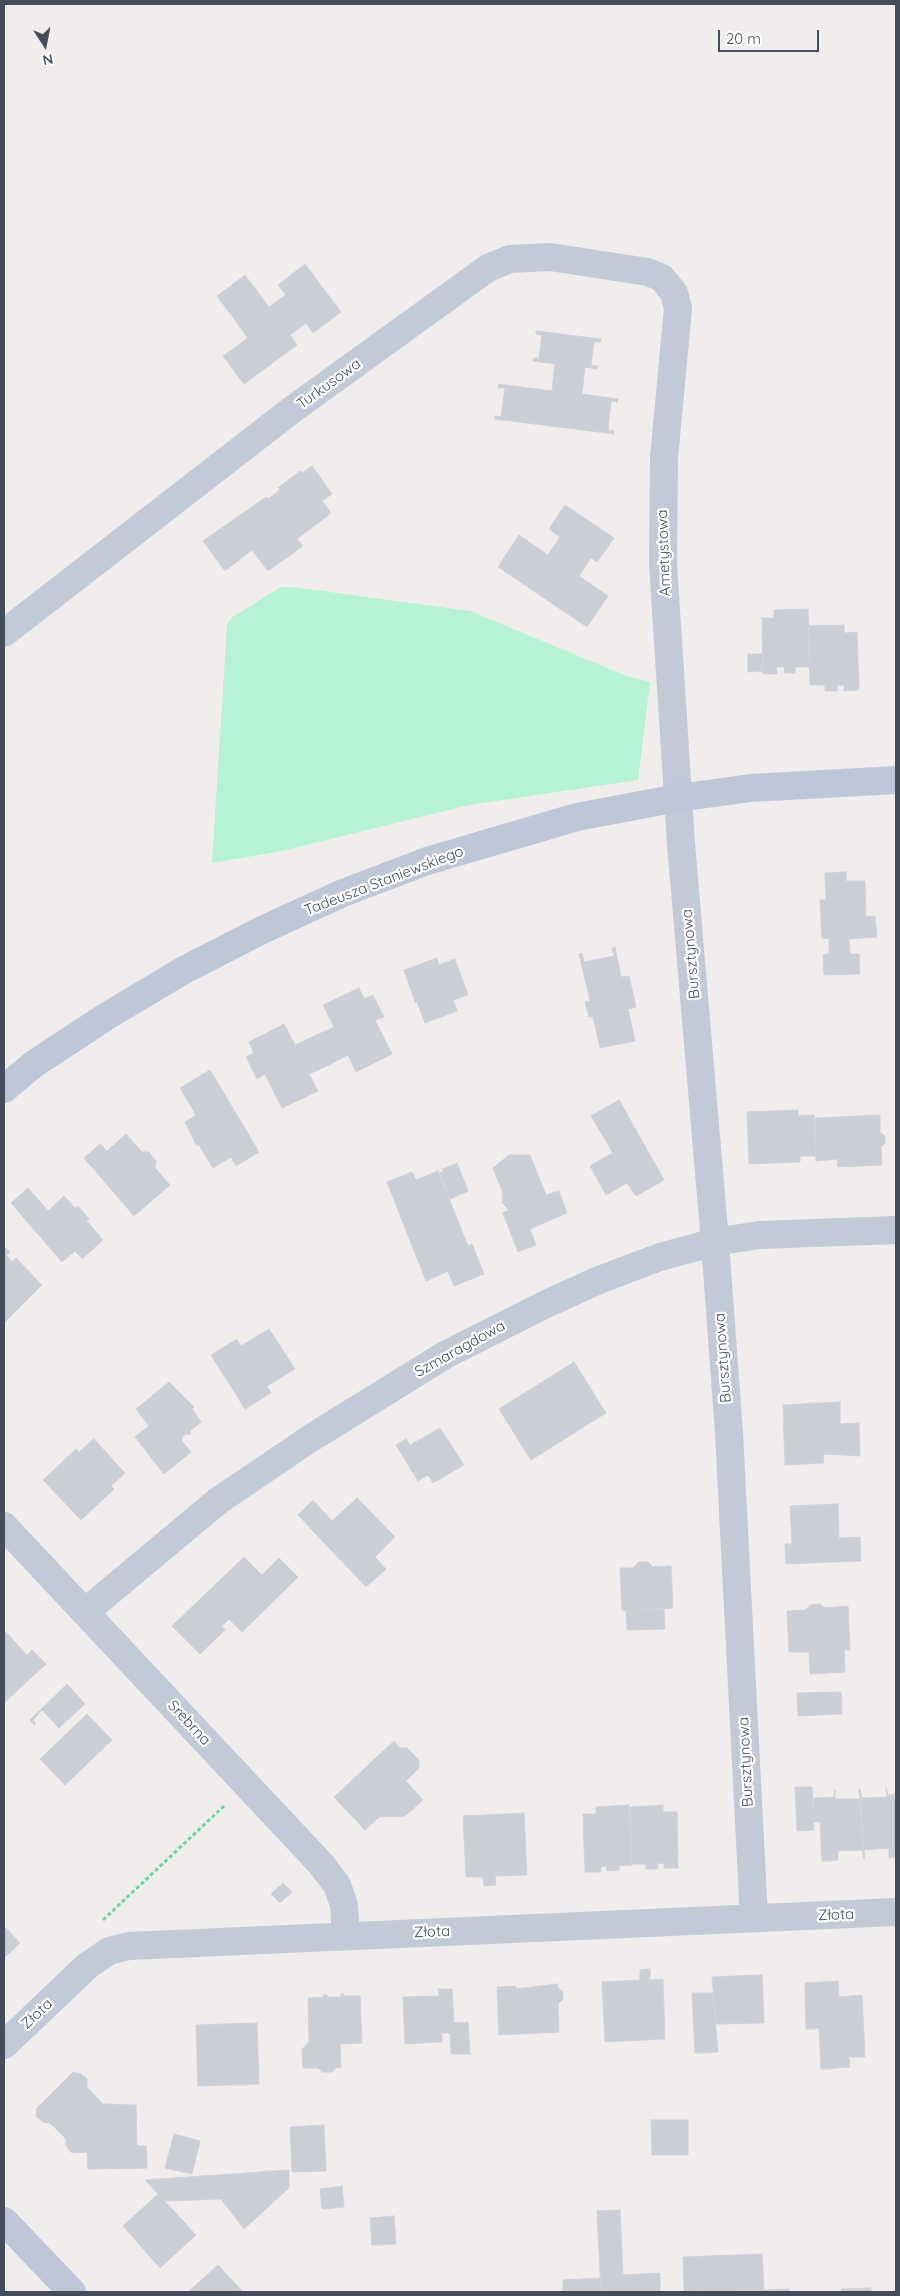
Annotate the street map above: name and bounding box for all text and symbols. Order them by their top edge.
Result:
north arrow [20,20,70,70]
scale bar [720,20,821,52]
text: 20 m [726,29,761,48]
text: N [41,50,55,70]
street label: Turkusowa [294,355,364,413]
street label: Ametystowa [653,509,675,597]
street label: Tadeusza Staniewskiego [302,842,466,920]
street label: Bursztynowa [678,908,704,1000]
street label: Bursztynowa [711,1312,735,1404]
street label: Szmaragdowa [412,1317,508,1381]
street label: Srebrna [164,1697,214,1749]
street label: Bursztynowa [735,1717,757,1807]
street label: Złota [818,1905,854,1925]
street label: Złota [414,1922,450,1942]
street label: Złota [18,1995,56,2033]

